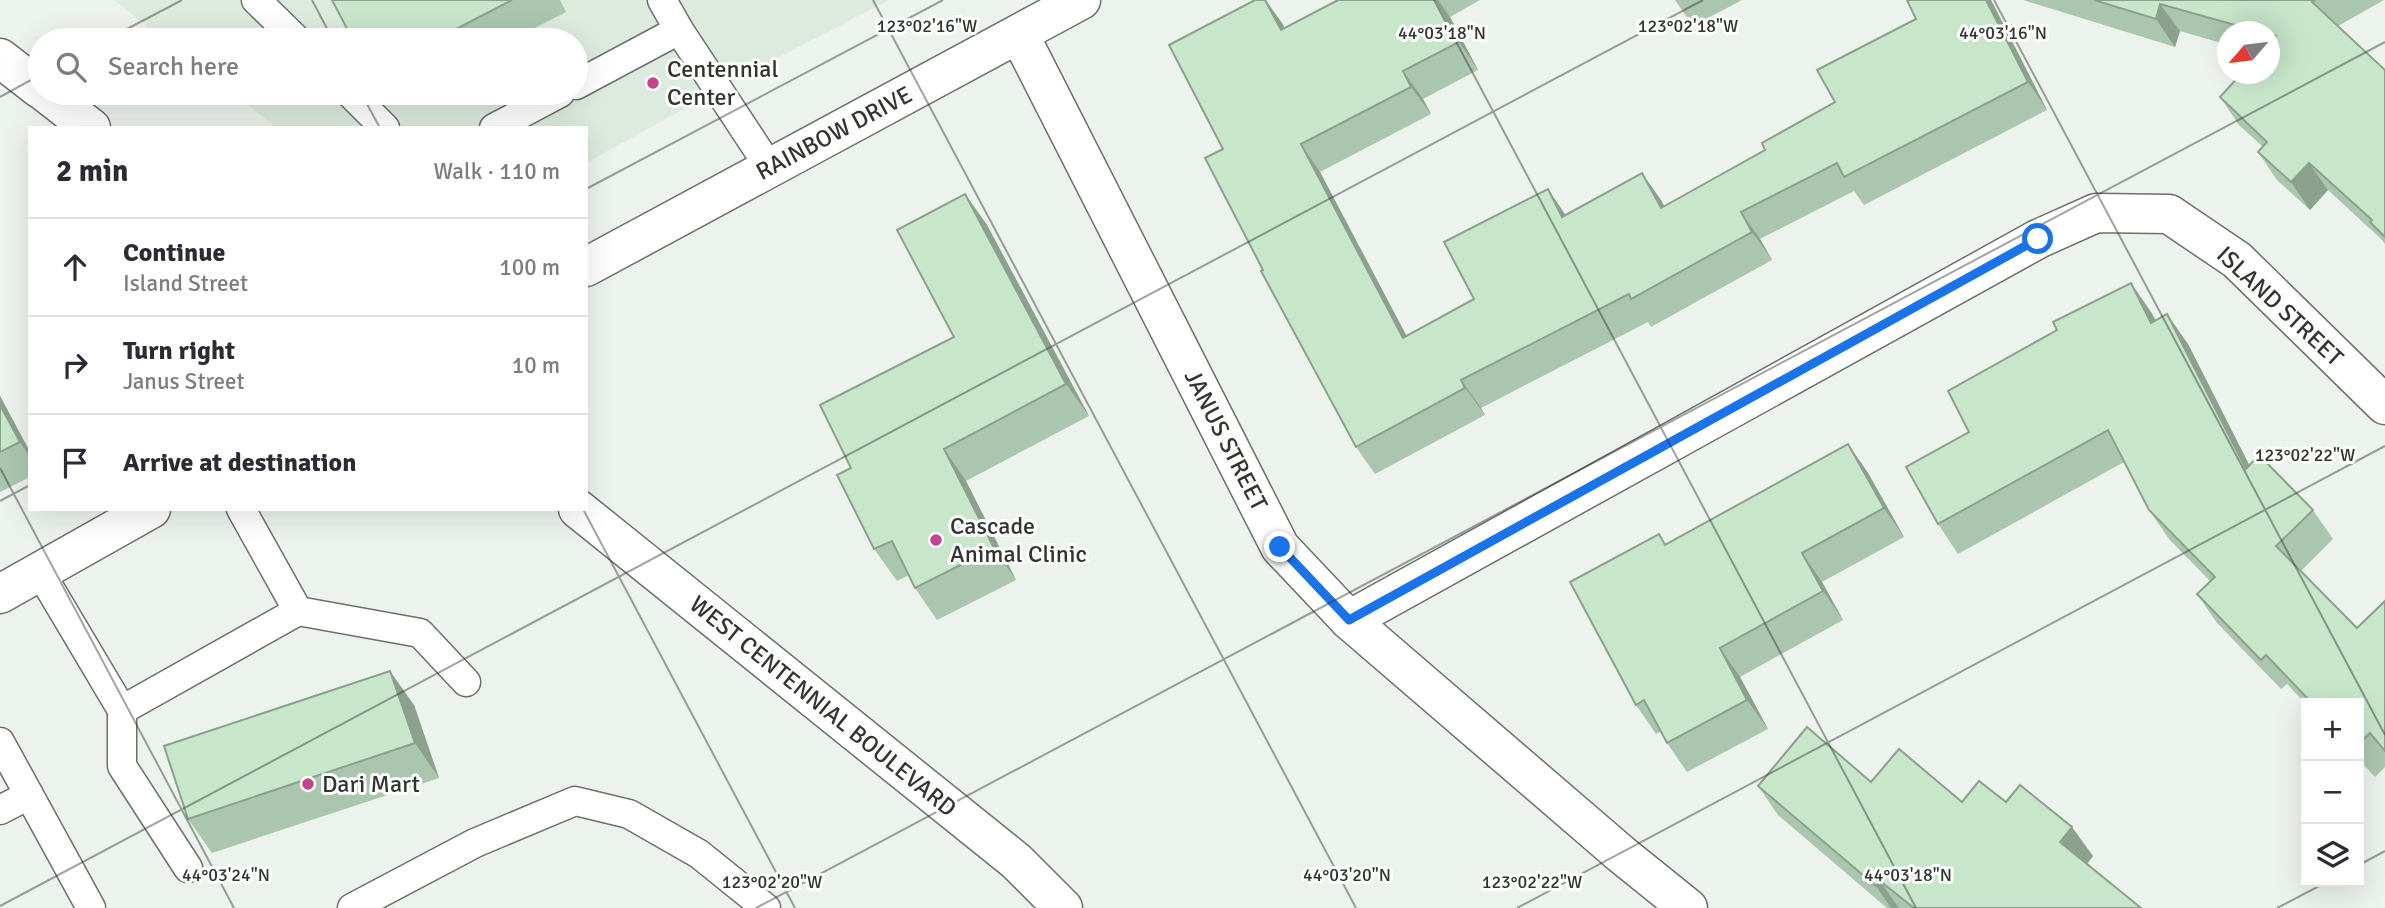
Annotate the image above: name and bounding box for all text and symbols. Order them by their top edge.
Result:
text: 123°02'16"W [877,15,977,37]
text: 123°02'18"W [1638,15,1738,37]
north arrow [2217,21,2280,84]
text: 44°03'18"N [1398,22,1486,44]
text: 44°03'16"N [1959,22,2047,44]
search box [28,28,588,105]
icon: search [52,48,90,86]
text: Search here [108,51,239,83]
place label: Centennial Center [667,54,779,112]
marker: Centennial Center [645,75,661,91]
street label: RAINBOW DRIVE [751,79,917,187]
text: 2 min [56,153,128,190]
text: Walk · 110 m [434,157,560,186]
route start [2022,223,2053,254]
text: Continue [123,237,225,269]
street label: ISLAND STREET [2210,240,2350,372]
icon: ahead [56,248,94,286]
text: 100 m [499,253,560,282]
text: Island Street [123,269,248,298]
text: Turn right [123,335,235,367]
icon: right [56,346,94,384]
text: 10 m [512,351,560,380]
street label: JANUS STREET [1178,365,1274,516]
text: Janus Street [123,367,245,396]
icon: arrive [56,444,94,482]
text: 123°02'22"W [2255,444,2355,466]
text: Arrive at destination [123,447,356,479]
place label: Cascade Animal Clinic [950,511,1087,569]
route end [1264,531,1295,562]
marker: Cascade Animal Clinic [928,532,944,548]
street label: WEST CENTENNIAL BOULEVARD [683,589,963,823]
map controls [2301,698,2364,887]
button: + [2301,698,2364,761]
button: − [2301,761,2364,824]
place label: Dari Mart [322,769,420,799]
marker: Dari Mart [300,776,316,792]
button: layers [2301,824,2364,887]
text: 44°03'24"N [182,864,270,886]
text: 44°03'20"N [1303,864,1391,886]
text: 44°03'18"N [1864,864,1952,886]
text: 123°02'20"W [722,871,822,893]
text: 123°02'22"W [1482,871,1582,893]

